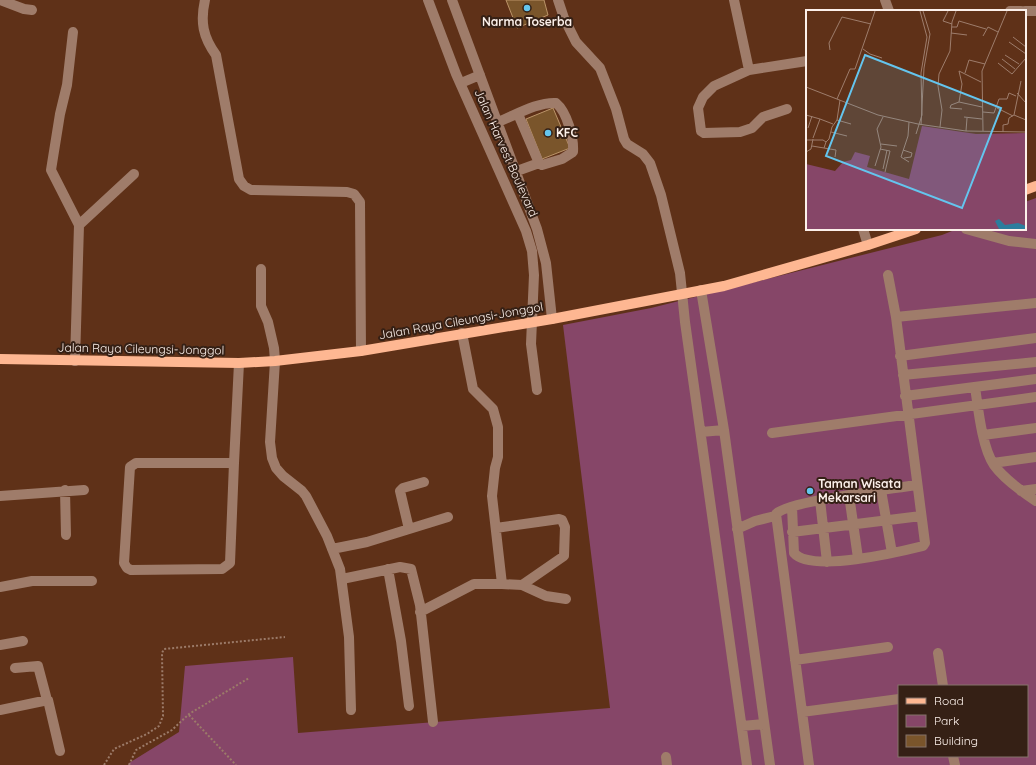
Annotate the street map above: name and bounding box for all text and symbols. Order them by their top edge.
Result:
marker: Narma Toserba [522,3,532,13]
inset map [806,10,1026,230]
place label: Narma Toserba [482,14,572,29]
street label: Jalan Harvest Boulevard [472,87,541,219]
place label: KFC [556,125,578,140]
marker: KFC [543,128,553,138]
street label: Jalan Raya Cileungsi-Jonggol [378,299,544,342]
street label: Jalan Raya Cileungsi-Jonggol [58,340,224,357]
place label: Taman Wisata Mekarsari [818,476,901,505]
marker: Taman Wisata Mekarsari [805,486,815,496]
legend [898,685,1028,757]
text: Road [934,693,964,708]
text: Park [934,713,959,728]
text: Building [934,733,978,748]

